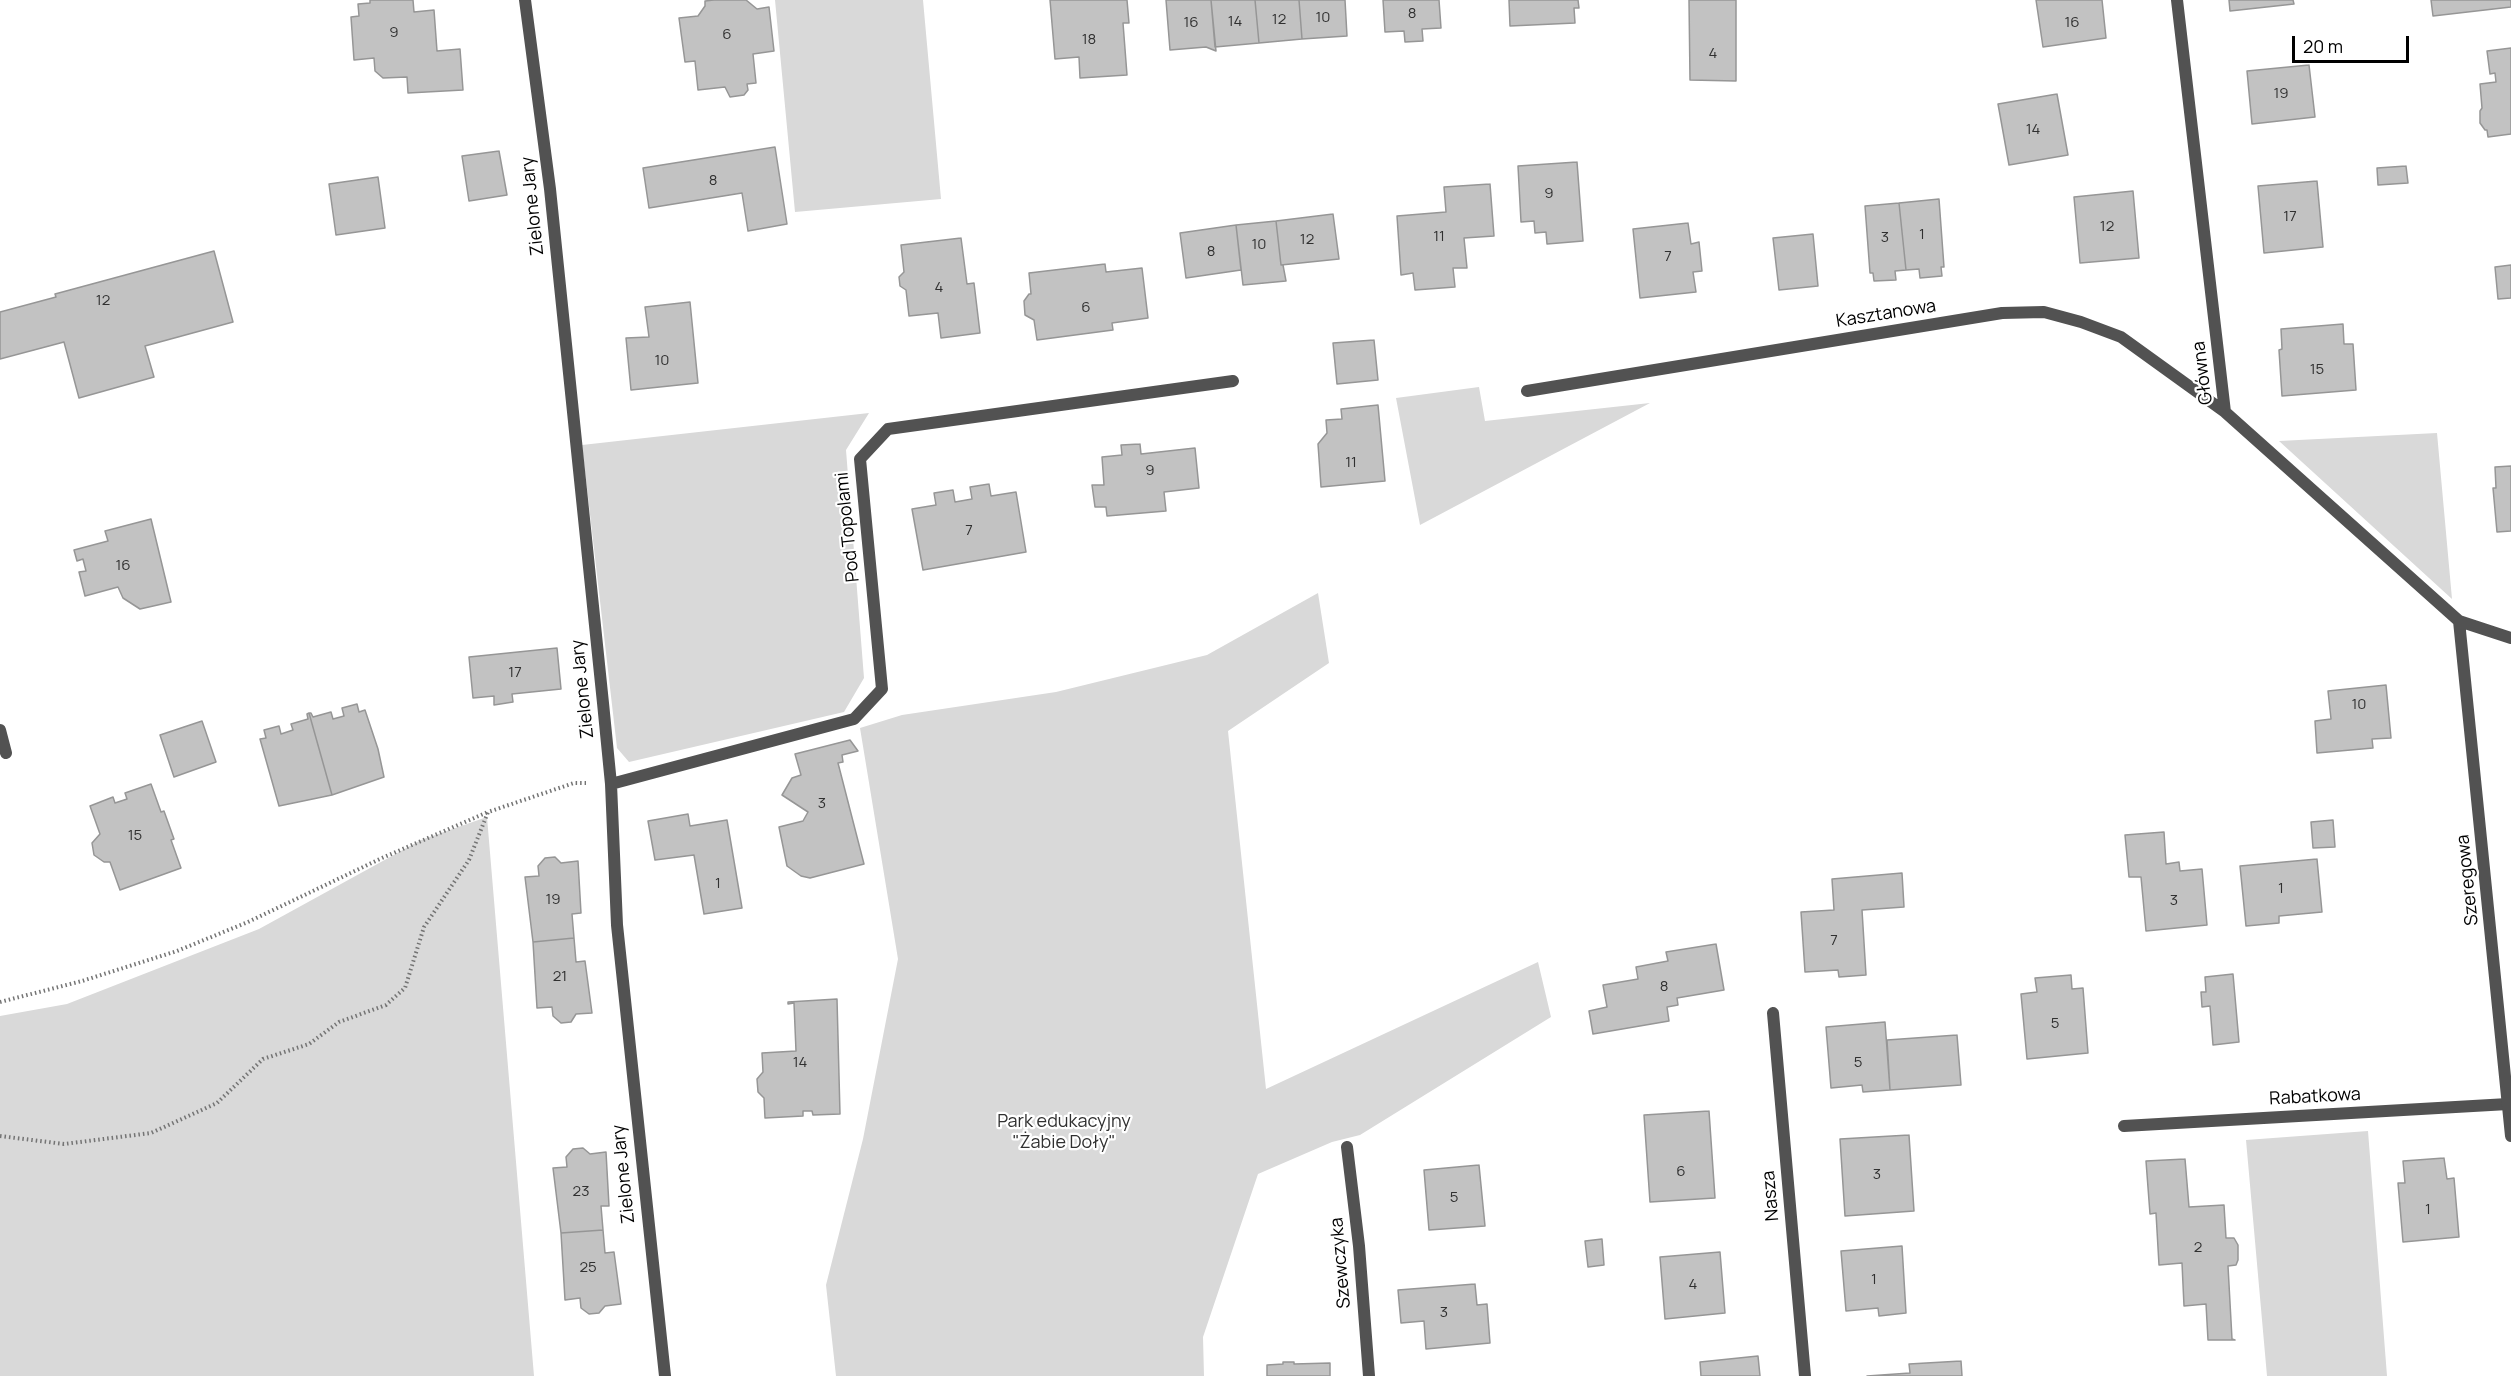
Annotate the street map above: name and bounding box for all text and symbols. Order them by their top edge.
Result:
house number: 8 [1408,5,1416,23]
house number: 10 [1316,9,1330,27]
house number: 12 [1272,11,1286,29]
house number: 14 [1228,13,1242,31]
house number: 16 [1183,14,1199,32]
house number: 16 [2064,14,2080,32]
house number: 9 [389,24,399,42]
scale bar [2295,24,2412,62]
house number: 6 [722,26,732,44]
house number: 18 [1082,31,1096,49]
text: 20 m [2303,34,2343,58]
house number: 4 [1709,45,1717,63]
house number: 19 [2273,85,2289,103]
house number: 14 [2026,121,2040,139]
street label: Zielone Jary [517,155,549,257]
house number: 8 [709,172,717,190]
house number: 9 [1544,185,1554,203]
house number: 17 [2283,208,2297,226]
house number: 12 [2100,218,2114,236]
house number: 1 [1919,226,1925,244]
house number: 11 [1433,228,1445,246]
house number: 3 [1881,229,1889,247]
house number: 12 [1300,231,1314,249]
house number: 10 [1252,236,1266,254]
house number: 8 [1207,243,1215,261]
house number: 7 [1664,248,1672,266]
house number: 4 [935,279,943,297]
house number: 12 [96,292,110,310]
street label: Kasztanowa [1834,295,1938,333]
house number: 6 [1081,299,1091,317]
street label: Główna [2188,340,2218,406]
house number: 10 [655,352,669,370]
house number: 15 [2310,361,2324,379]
house number: 11 [1345,454,1357,472]
house number: 9 [1145,462,1155,480]
street label: Pod Topolami [831,471,865,583]
house number: 7 [965,522,973,540]
house number: 16 [115,557,131,575]
street label: Zielone Jary [567,638,599,740]
house number: 17 [508,664,522,682]
house number: 10 [2352,696,2366,714]
house number: 3 [818,795,826,813]
house number: 15 [128,827,142,845]
street label: Szeregowa [2452,833,2484,927]
house number: 1 [715,875,721,893]
house number: 1 [2278,880,2284,898]
house number: 19 [545,891,561,909]
house number: 3 [2170,892,2178,910]
house number: 7 [1830,932,1838,950]
house number: 21 [553,968,567,986]
house number: 8 [1660,978,1668,996]
house number: 5 [2051,1015,2059,1033]
house number: 14 [793,1054,807,1072]
house number: 5 [1854,1054,1862,1072]
street label: Rabatkowa [2269,1084,2361,1110]
park label: Park edukacyjny "Żabie Doły" [997,1111,1131,1154]
street label: Zielone Jary [608,1123,640,1225]
house number: 6 [1676,1163,1686,1181]
house number: 3 [1873,1166,1881,1184]
street label: Nasza [1758,1170,1784,1222]
house number: 23 [573,1183,589,1201]
house number: 5 [1450,1189,1458,1207]
house number: 1 [2425,1201,2431,1219]
street label: Szewczyka [1326,1217,1356,1309]
house number: 2 [2194,1239,2202,1257]
house number: 25 [579,1259,597,1277]
house number: 1 [1871,1271,1877,1289]
house number: 4 [1689,1276,1697,1294]
house number: 3 [1440,1304,1448,1322]

